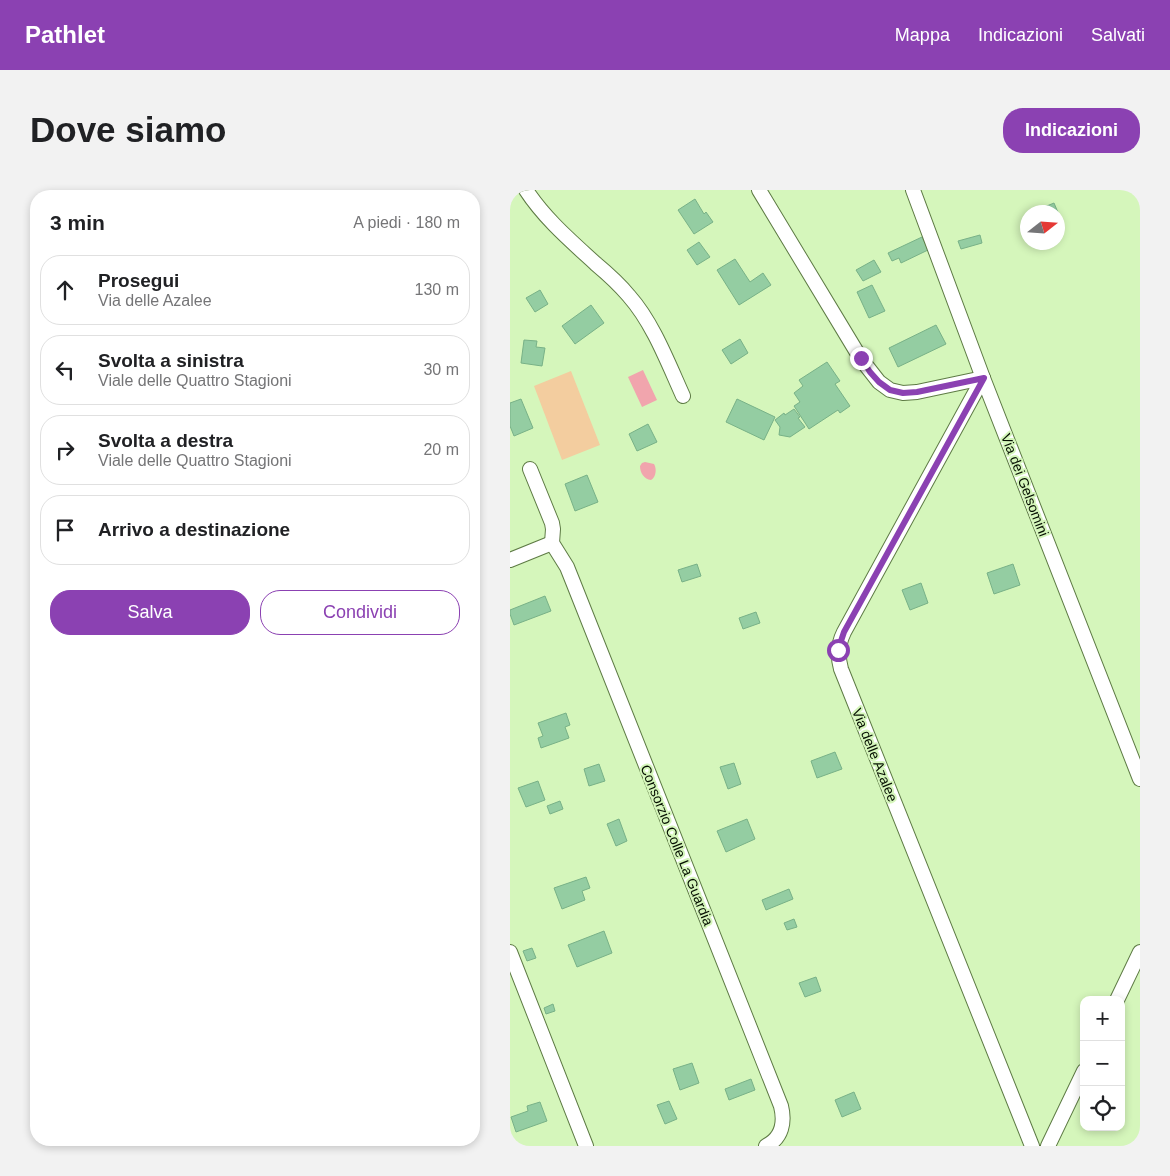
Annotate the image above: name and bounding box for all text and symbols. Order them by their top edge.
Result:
text: Pathlet [25,21,105,48]
text: Mappa [895,25,950,45]
text: Indicazioni [978,25,1063,45]
text: Salvati [1091,25,1145,45]
button: Indicazioni [1003,108,1140,153]
text: Dove siamo [30,110,226,149]
north arrow [1020,205,1065,250]
text: 3 min [50,211,105,234]
text: A piedi · 180 m [353,214,460,231]
text: Prosegui [98,270,179,291]
icon: ahead [51,276,79,304]
text: 130 m [415,281,459,298]
text: Via delle Azalee [98,292,212,309]
route end [850,347,873,370]
text: Svolta a sinistra [98,350,244,371]
icon: left [51,356,79,384]
text: 30 m [423,361,459,378]
text: Viale delle Quattro Stagioni [98,372,292,389]
text: Svolta a destra [98,430,233,451]
street label: Via dei Gelsomini [998,431,1052,539]
icon: right [51,436,79,464]
text: 20 m [423,441,459,458]
text: Viale delle Quattro Stagioni [98,452,292,469]
icon: arrive [51,516,79,544]
text: Arrivo a destinazione [98,519,290,540]
button: Salva [50,590,250,635]
button: Condividi [260,590,460,635]
route start [827,639,850,662]
street label: Via delle Azalee [849,706,901,804]
street label: Consorzio Colle La Guardia [637,762,717,928]
map controls [1080,996,1125,1131]
button: + [1080,996,1125,1041]
button: − [1080,1041,1125,1086]
button: locate [1080,1086,1125,1131]

